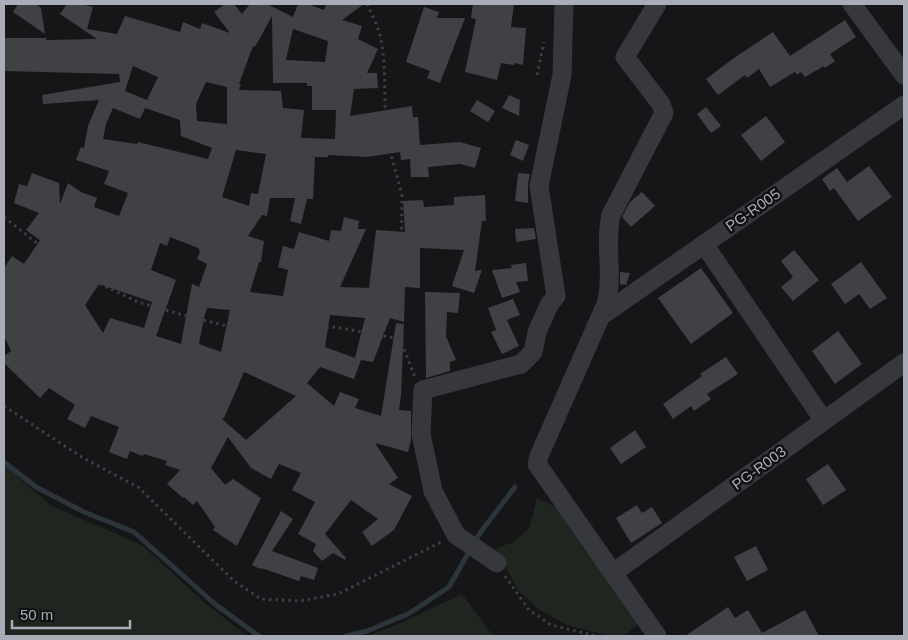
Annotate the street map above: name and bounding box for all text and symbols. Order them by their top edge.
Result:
street label: PG-R005 [722,185,783,234]
street label: PG-R003 [728,442,789,493]
scale bar [12,598,130,630]
text: 50 m [20,606,53,623]

